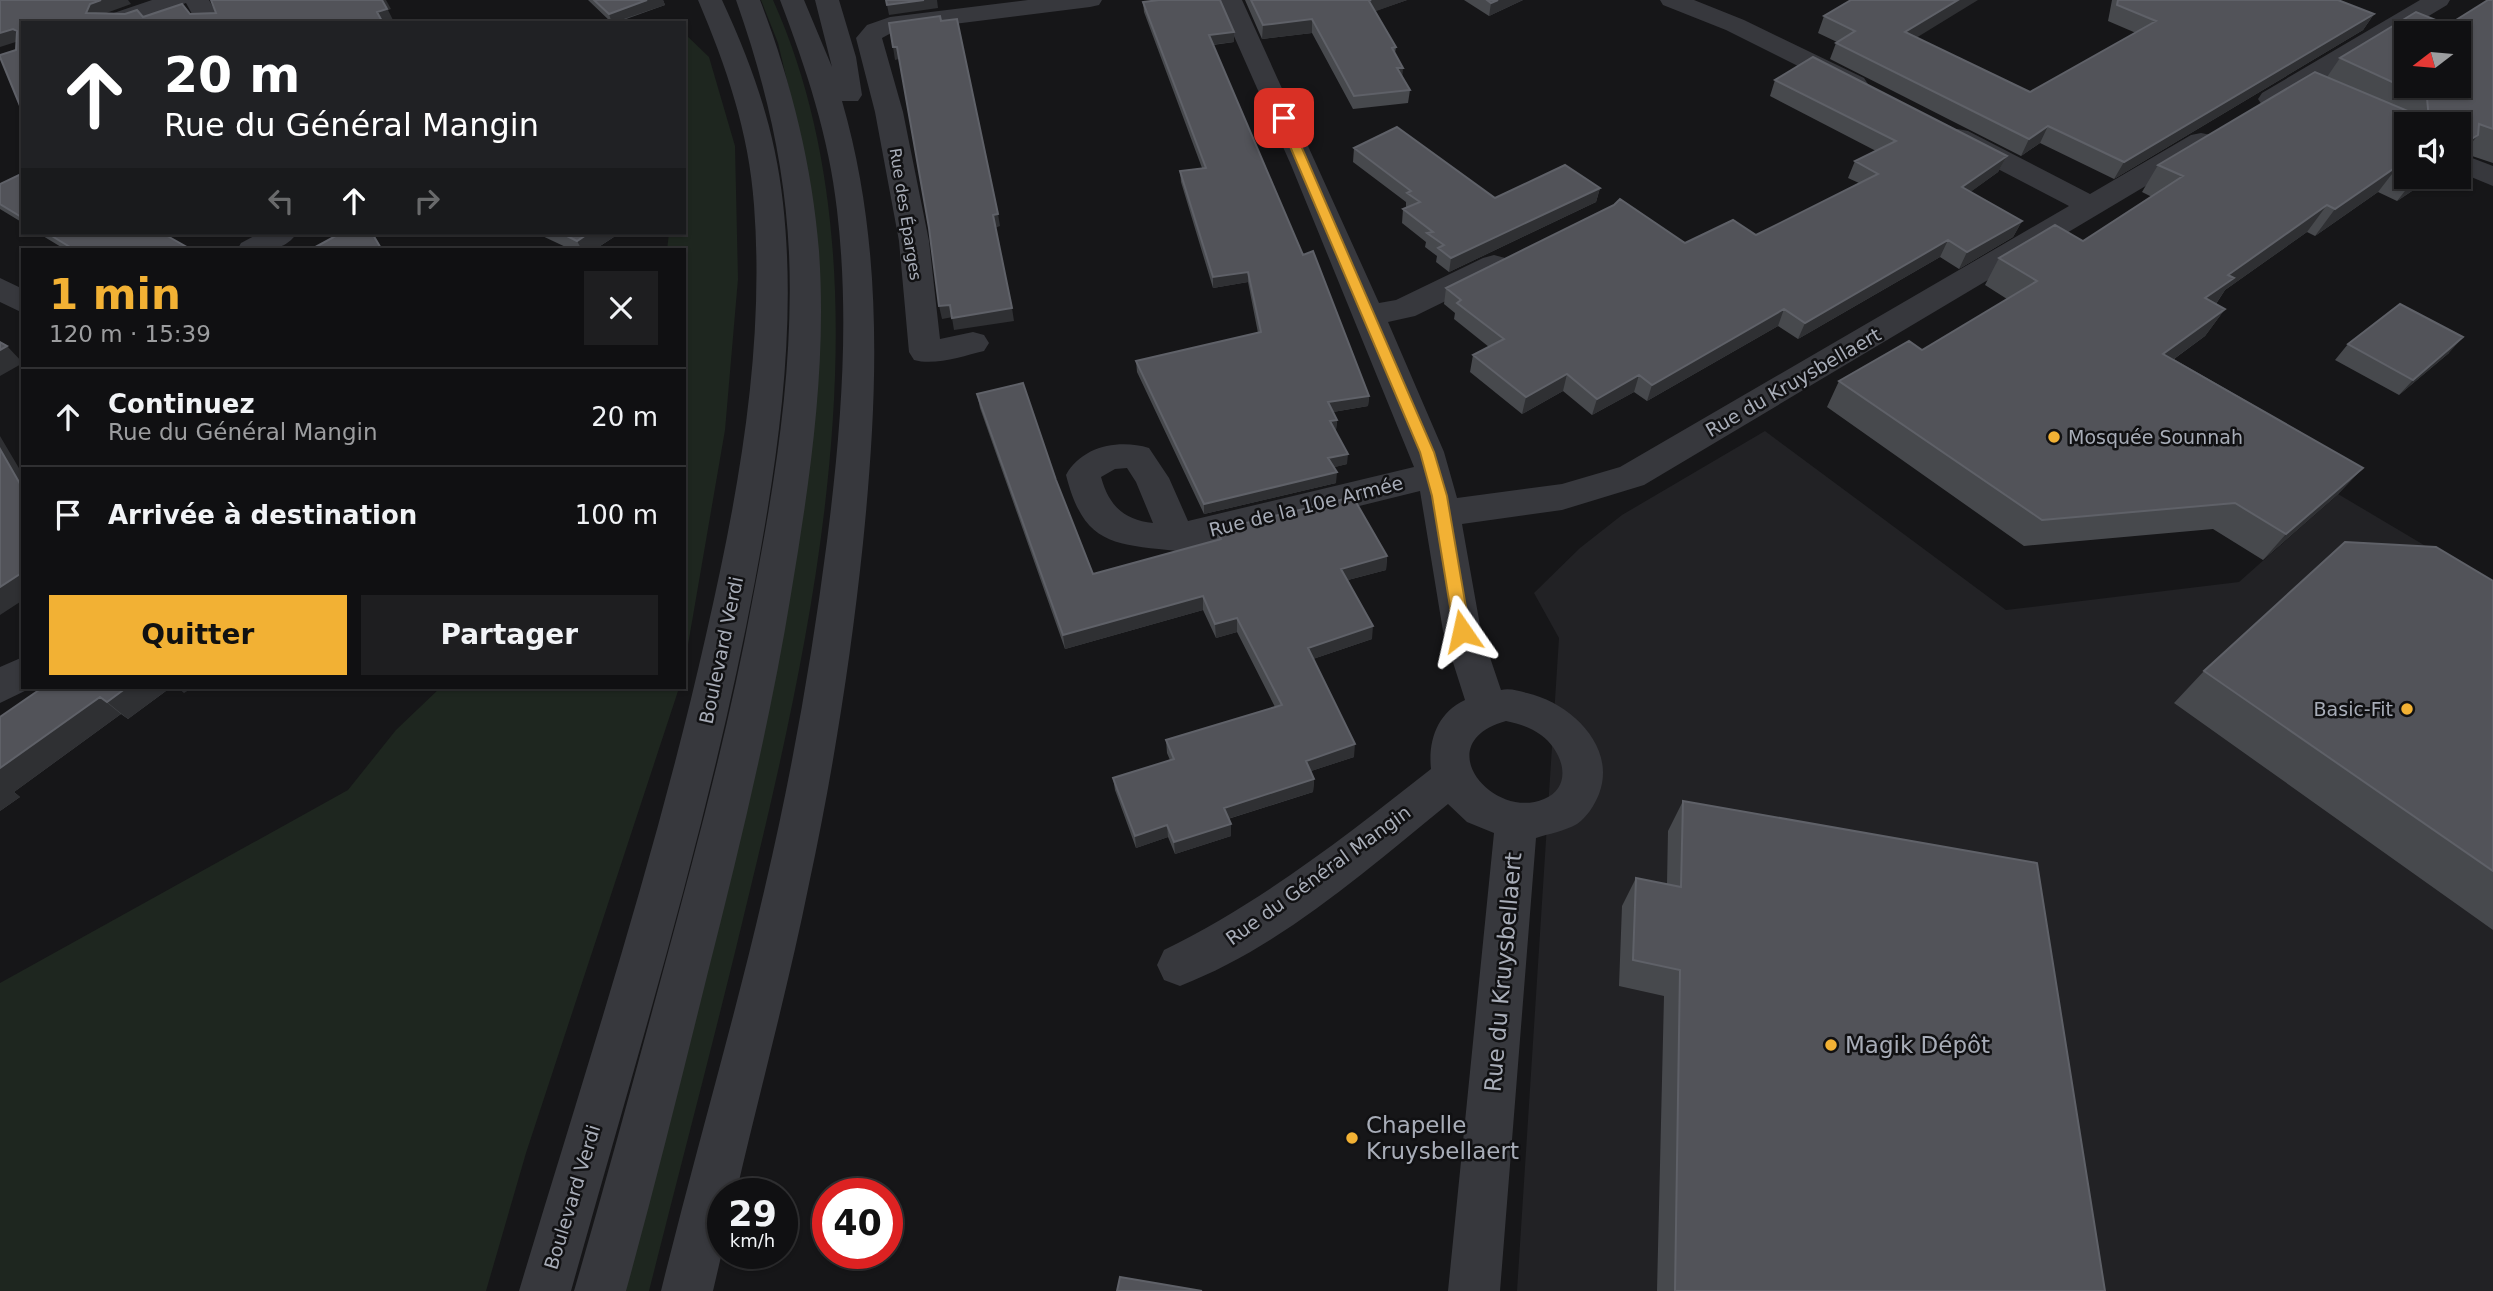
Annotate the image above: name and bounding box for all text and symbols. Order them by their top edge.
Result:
north arrow [2394,21,2471,98]
map controls [2394,21,2471,189]
text: 20 m [164,47,300,104]
icon: ahead [49,49,140,140]
pin [1254,88,1314,148]
icon: arrive [1265,99,1303,137]
text: Rue du Général Mangin [164,106,539,144]
button: sound [2394,112,2471,189]
street label: Rue des Éparges [886,147,925,282]
icon: left [262,182,300,220]
icon: ahead [335,182,373,220]
icon: right [408,182,446,220]
text: 1 min [49,270,181,319]
button: close [584,271,658,345]
text: 120 m · 15:39 [49,321,211,347]
street label: Rue du Kruysbellaert [1701,323,1885,441]
text: Continuez [108,389,255,419]
icon: ahead [49,398,87,436]
text: 20 m [591,402,658,432]
text: Rue du Général Mangin [108,419,378,445]
place label: Mosquée Sounnah [2068,426,2243,448]
marker: Mosquée Sounnah [2046,429,2062,445]
street label: Rue de la 10e Armée [1207,471,1405,541]
icon: arrive [49,496,87,534]
text: Arrivée à destination [108,500,417,530]
text: 100 m [575,500,658,530]
street label: Boulevard Verdi [695,574,747,726]
position arrow [1425,594,1499,668]
button: Quitter [49,595,347,675]
button: Partager [361,595,658,675]
place label: Basic-Fit [2314,698,2393,720]
marker: Basic-Fit [2399,701,2415,717]
street label: Rue du Général Mangin [1221,801,1415,949]
street label: Rue du Kruysbellaert [1480,851,1526,1093]
place label: Magik Dépôt [1845,1032,1990,1058]
marker: Magik Dépôt [1823,1037,1839,1053]
place label: Chapelle Kruysbellaert [1366,1112,1519,1164]
street label: Boulevard Verdi [540,1122,604,1272]
marker: Chapelle Kruysbellaert [1344,1130,1360,1146]
speed limit sign: 40 [812,1178,903,1269]
text: 29 [728,1194,777,1234]
text: km/h [730,1230,775,1251]

